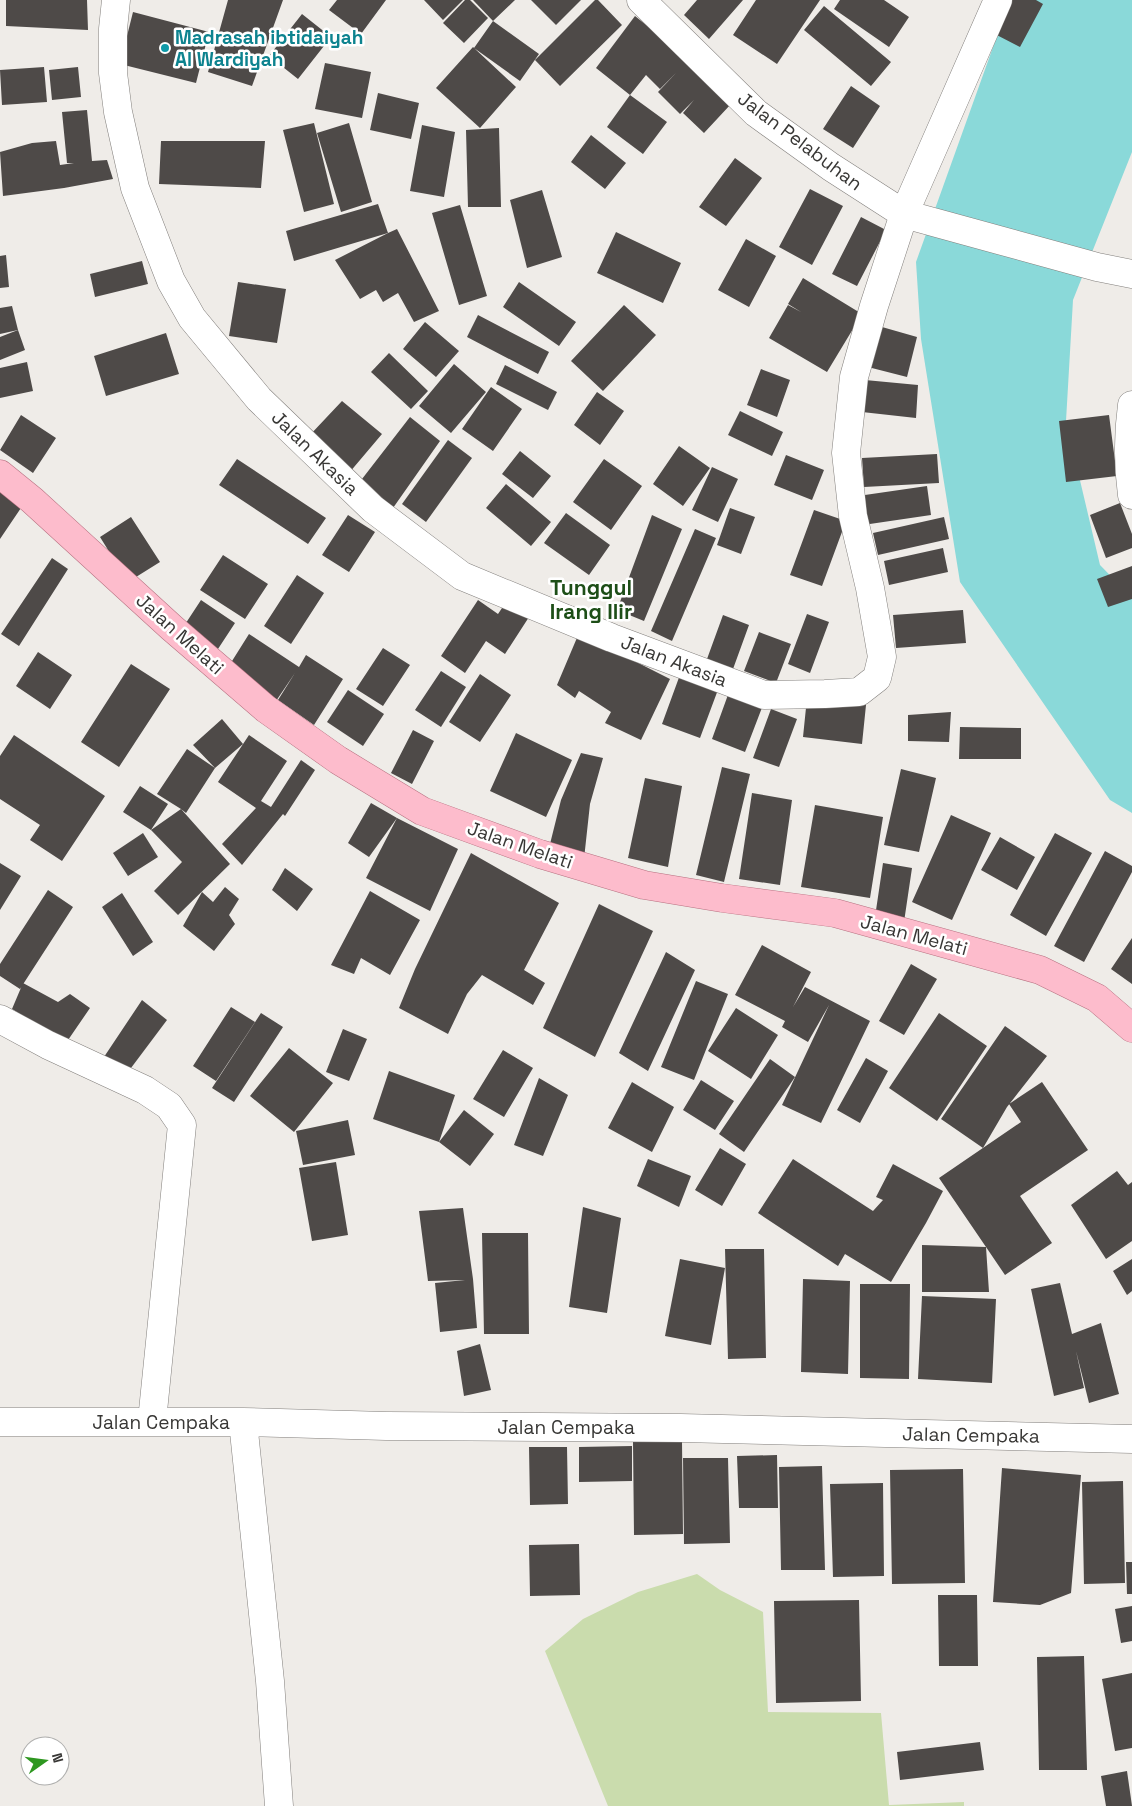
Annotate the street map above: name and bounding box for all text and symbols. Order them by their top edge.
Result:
place label: Madrasah ibtidaiyah Al Wardiyah [175,25,363,72]
marker: Madrasah ibtidaiyah Al Wardiyah [159,42,171,54]
street label: Jalan Pelabuhan [733,86,867,196]
street label: Jalan Akasia [266,405,364,501]
district label: Tunggul Irang Ilir [550,574,632,625]
street label: Jalan Melati [131,588,229,680]
street label: Jalan Akasia [617,629,731,693]
street label: Jalan Melati [464,815,576,875]
street label: Jalan Melati [858,909,970,961]
street label: Jalan Cempaka [92,1410,230,1435]
street label: Jalan Cempaka [497,1415,635,1440]
street label: Jalan Cempaka [902,1421,1040,1449]
north arrow [20,1736,70,1786]
text: N [48,1751,67,1765]

